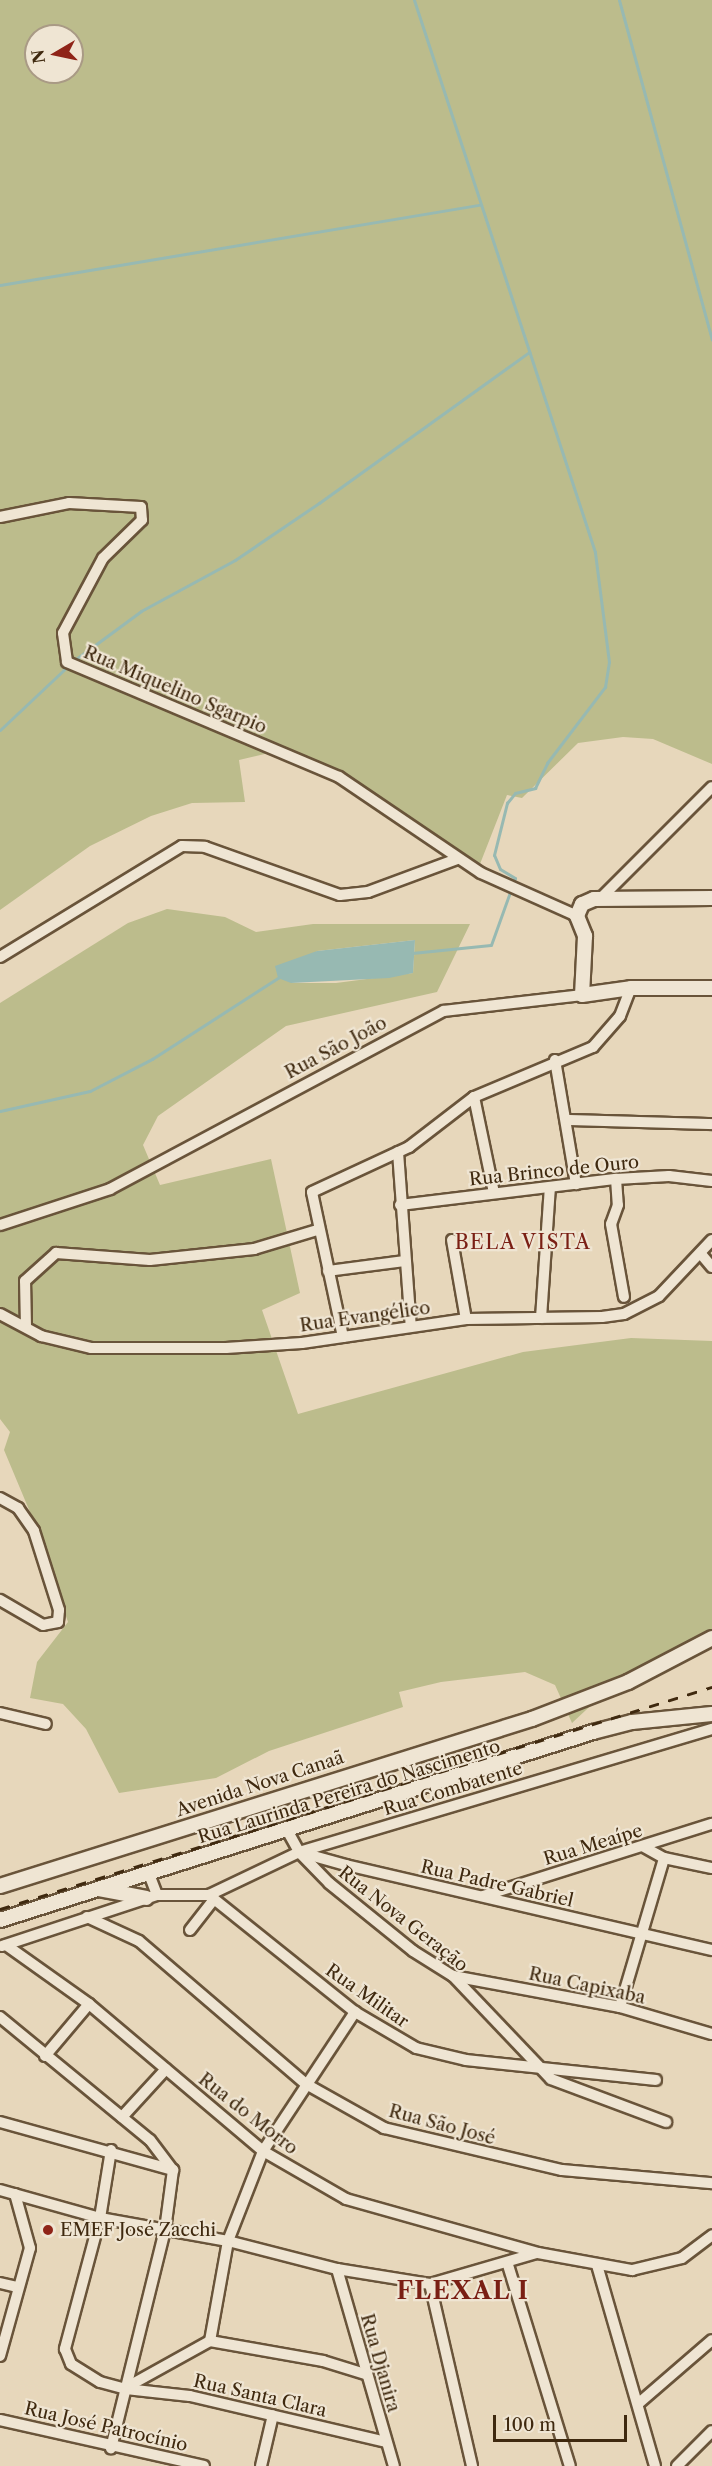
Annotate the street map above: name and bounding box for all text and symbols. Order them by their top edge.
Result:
north arrow [24,24,84,84]
text: N [27,48,49,65]
street label: Rua Miquelino Sgarpio [80,642,270,738]
street label: Rua São João [281,1012,391,1084]
street label: Rua Brinco de Ouro [468,1151,640,1191]
district label: BELA VISTA [454,1230,592,1254]
street label: Rua Evangélico [298,1297,432,1337]
street label: Rua Laurinda Pereira do Nascimento [195,1736,503,1848]
street label: Avenida Nova Canaã [173,1747,347,1821]
street label: Rua Combatente [381,1758,525,1820]
street label: Rua Meaípe [541,1820,645,1870]
street label: Rua Padre Gabriel [418,1856,576,1912]
street label: Rua Nova Geração [334,1862,472,1976]
street label: Rua Militar [321,1959,413,2033]
street label: Rua Capixaba [527,1963,647,2009]
street label: Rua do Morro [194,2069,302,2159]
street label: Rua São José [386,2100,498,2150]
place label: EMEF José Zacchi [60,2219,217,2241]
marker: EMEF José Zacchi [41,2223,55,2237]
district label: FLEXAL I [396,2277,530,2305]
street label: Rua Djanira [356,2311,404,2415]
street label: Rua Santa Clara [191,2370,329,2422]
street label: Rua José Patrocínio [22,2398,190,2456]
scale bar [496,2403,630,2441]
text: 100 m [504,2414,556,2436]

